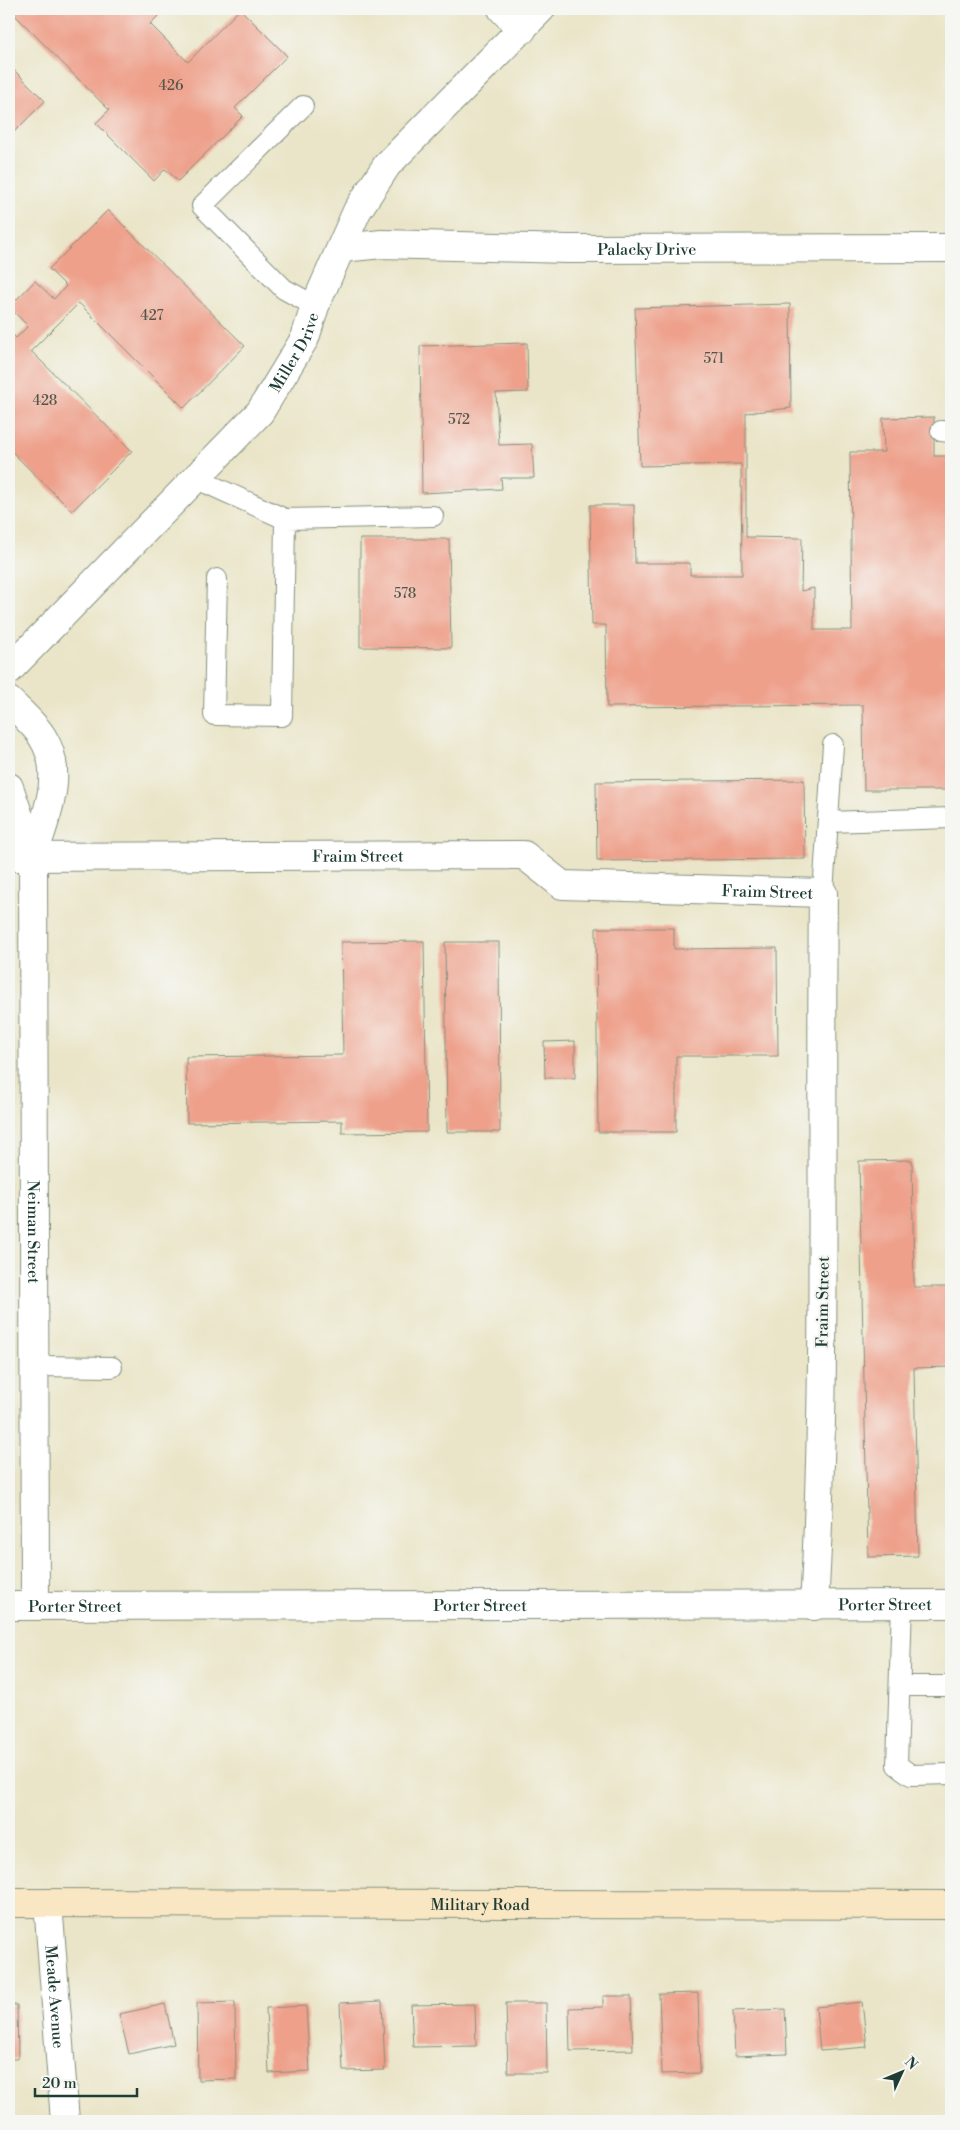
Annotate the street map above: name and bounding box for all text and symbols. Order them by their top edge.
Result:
house number: 426 [159,77,184,95]
street label: Palacky Drive [597,240,696,260]
house number: 427 [140,307,164,325]
street label: Miller Drive [265,310,323,396]
house number: 571 [704,350,724,368]
house number: 428 [33,392,57,410]
house number: 572 [448,411,470,429]
house number: 578 [394,585,416,603]
street label: Fraim Street [312,846,404,867]
street label: Fraim Street [721,881,814,904]
street label: Neiman Street [23,1180,43,1284]
street label: Fraim Street [812,1256,834,1348]
street label: Porter Street [838,1595,932,1615]
street label: Porter Street [433,1596,527,1616]
street label: Porter Street [28,1597,122,1617]
street label: Military Road [430,1895,530,1915]
street label: Meade Avenue [40,1944,68,2049]
north arrow [878,2048,928,2098]
text: N [900,2053,921,2074]
scale bar [35,2065,138,2097]
text: 20 m [42,2074,77,2093]

